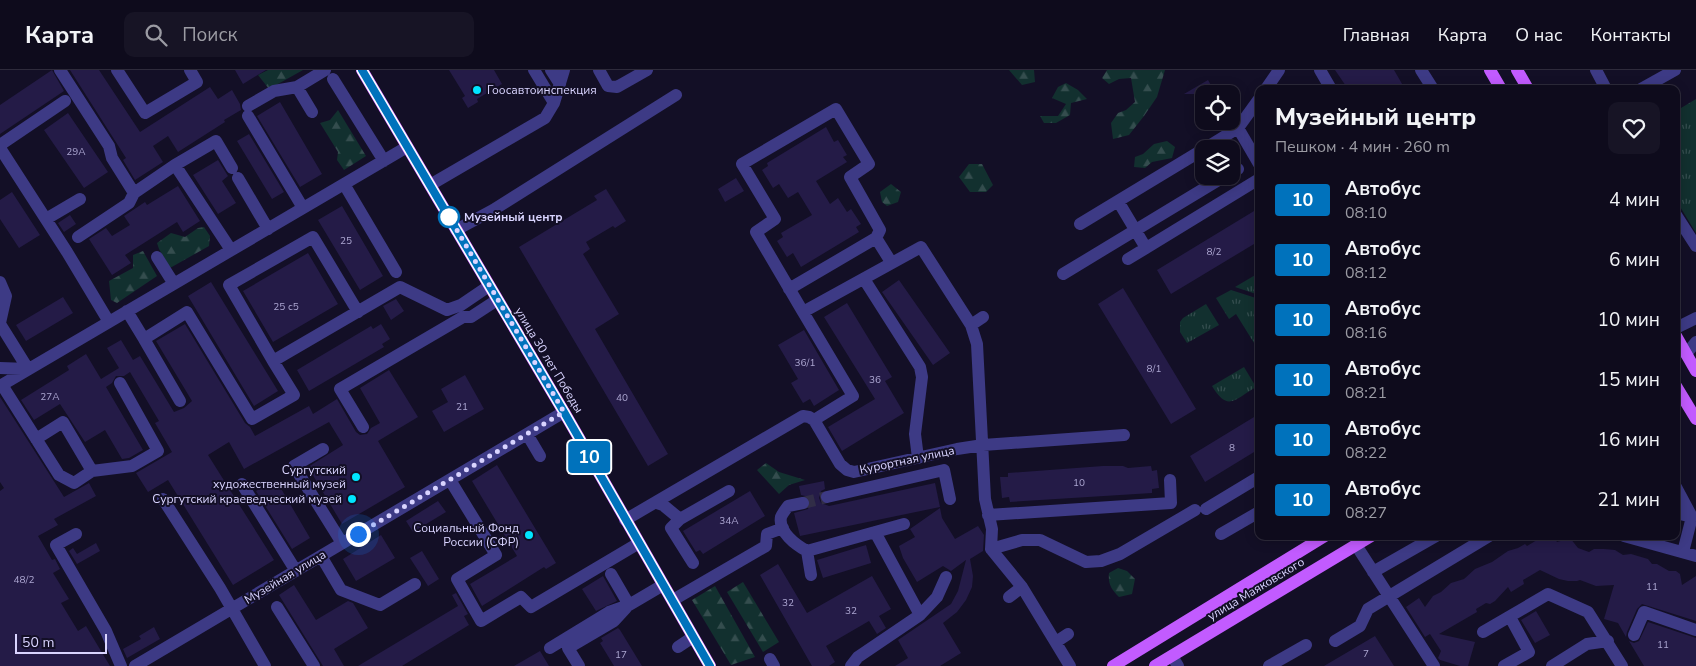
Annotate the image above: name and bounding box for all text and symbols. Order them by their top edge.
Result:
search box [124,12,474,57]
text: Карта [25,19,94,51]
icon: search [142,21,170,49]
text: Поиск [182,22,237,48]
text: Главная [1343,23,1410,47]
text: Карта [1438,23,1487,47]
text: О нас [1515,23,1563,47]
text: Контакты [1591,23,1671,47]
place label: Гоосавтоинспекция [487,82,597,98]
marker: Гоосавтоинспекция [471,84,483,96]
map controls [1195,85,1240,185]
button: locate [1195,85,1240,130]
text: Музейный центр [1275,101,1476,133]
button: heart [1608,102,1660,154]
text: Пешком · 4 мин · 260 m [1275,136,1450,158]
button: layers [1195,140,1240,185]
house number: 29А [66,145,86,159]
text: Автобус [1345,176,1421,202]
text: 4 мин [1609,187,1660,213]
text: 10 [1292,188,1313,212]
text: 08:10 [1345,202,1387,224]
marker: Музейный центр [438,206,460,228]
place label: Музейный центр [464,209,563,225]
house number: 25 [340,234,352,248]
text: Автобус [1345,236,1421,262]
house number: 8/2 [1207,245,1221,259]
text: 6 мин [1609,247,1660,273]
text: 10 [1292,248,1313,272]
text: 08:12 [1345,262,1387,284]
text: Автобус [1345,296,1421,322]
house number: 25 с5 [273,300,299,314]
street label: улица 30 лет Победы [511,304,587,416]
text: 10 мин [1598,307,1660,333]
text: 10 [1292,308,1313,332]
text: 08:16 [1345,322,1387,344]
house number: 36/1 [795,356,815,370]
text: Автобус [1345,356,1421,382]
house number: 8/1 [1147,362,1161,376]
text: 15 мин [1598,367,1660,393]
text: 10 [1292,368,1313,392]
house number: 36 [869,373,881,387]
text: 08:21 [1345,382,1387,404]
house number: 27А [40,390,60,404]
house number: 40 [616,391,628,405]
house number: 21 [456,400,468,414]
text: Автобус [1345,416,1421,442]
text: 16 мин [1598,427,1660,453]
text: 10 [1292,428,1313,452]
line badge: 10 [566,441,612,473]
house number: 8 [1229,441,1235,455]
street label: Курортная улица [858,442,956,478]
text: 08:22 [1345,442,1387,464]
text: 10 [578,445,600,469]
place label: Сургутский художественный музей [213,462,346,492]
marker: Сургутский художественный музей [350,471,362,483]
house number: 10 [1073,476,1085,490]
text: Автобус [1345,476,1421,502]
text: 21 мин [1598,487,1660,513]
text: 10 [1292,488,1313,512]
place label: Сургутский краеведческий музей [152,491,342,507]
marker: Сургутский краеведческий музей [346,493,358,505]
text: 08:27 [1345,502,1387,524]
house number: 34А [719,514,739,528]
place label: Социальный Фонд России (СФР) [413,520,519,550]
your location [346,522,371,547]
marker: Социальный Фонд России (СФР) [523,529,535,541]
street label: Музейная улица [241,546,329,608]
street label: улица Маяковского [1205,554,1308,624]
house number: 48/2 [14,573,34,587]
house number: 11 [1646,580,1658,594]
house number: 32 [782,596,794,610]
house number: 32 [845,604,857,618]
scale bar [15,631,108,654]
text: 50 m [22,633,54,652]
house number: 11 [1657,638,1669,652]
house number: 7 [1363,647,1369,661]
house number: 17 [615,648,627,662]

